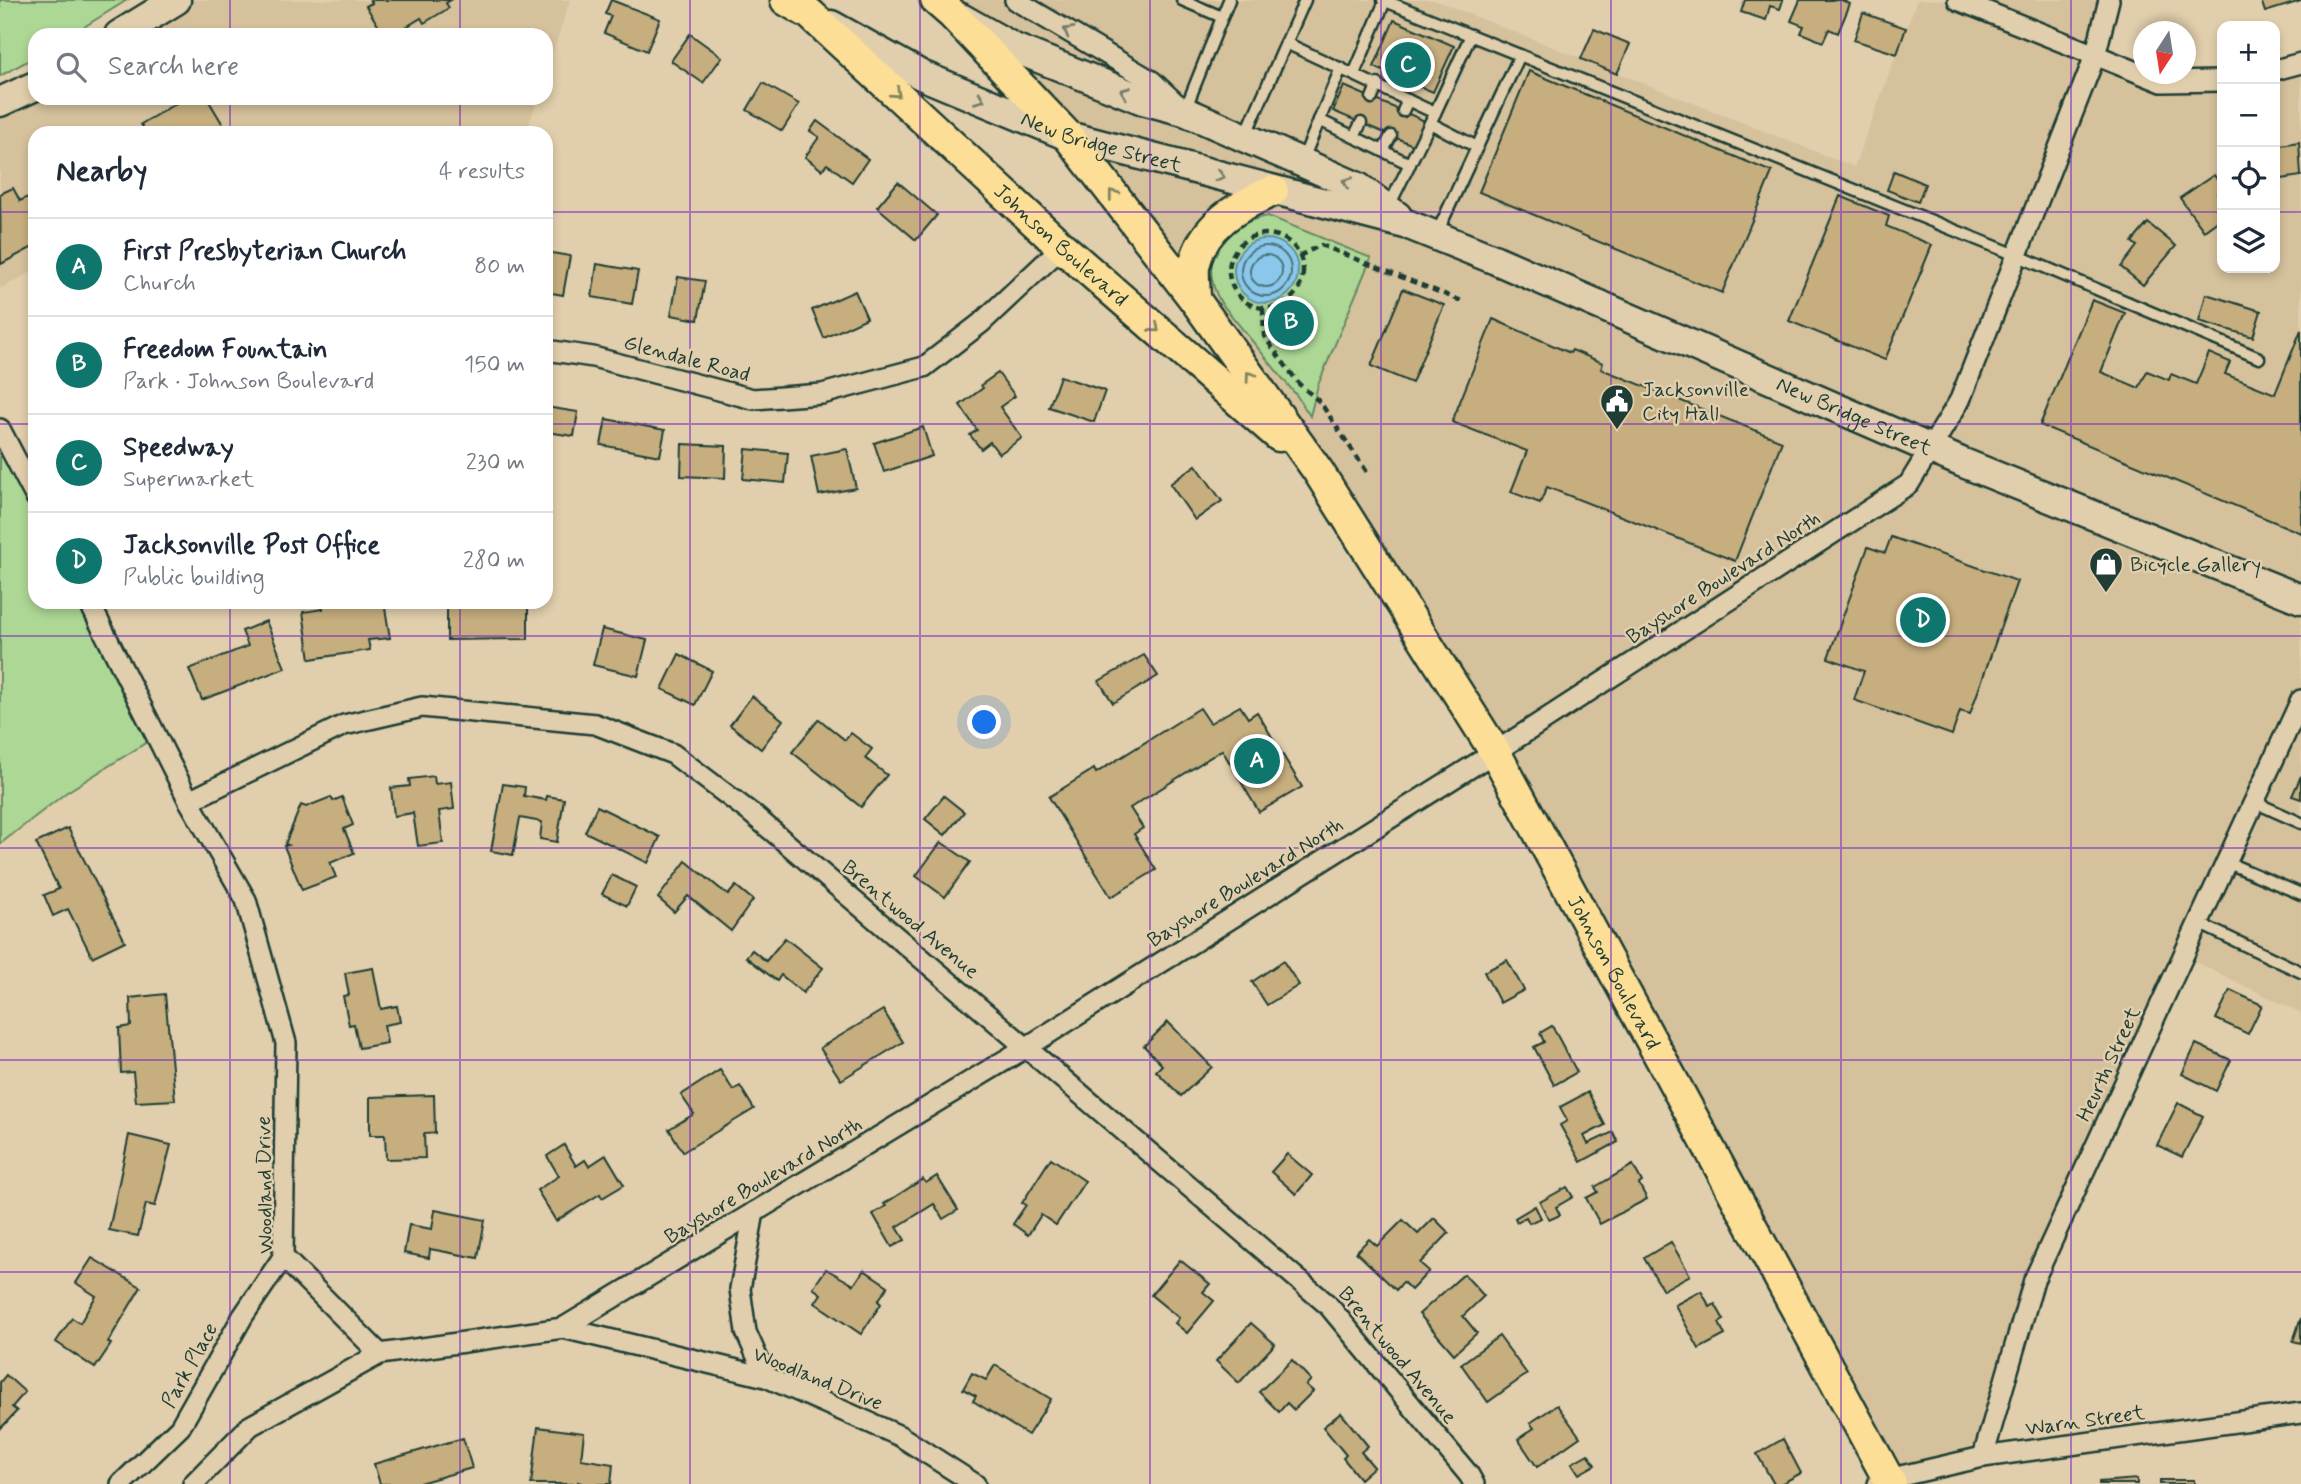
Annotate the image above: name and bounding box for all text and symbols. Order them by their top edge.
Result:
north arrow [2133,21,2196,84]
map controls [2217,21,2280,273]
button: + [2217,21,2280,84]
one-way arrow [1063,26,1076,39]
search box [28,28,553,105]
pin: C [1385,39,1431,91]
icon: search [52,48,90,86]
text: Search here [108,50,239,84]
button: − [2217,84,2280,147]
one-way arrow [888,85,901,98]
one-way arrow [1119,87,1131,101]
one-way arrow [974,91,986,105]
street label: New Bridge Street [1017,105,1185,180]
button: locate [2217,147,2280,210]
text: Nearby [56,152,147,191]
text: 4 results [439,157,525,187]
one-way arrow [1214,168,1226,182]
one-way arrow [1342,177,1354,191]
street label: Johnson Boulevard [987,178,1134,313]
one-way arrow [1109,189,1121,202]
button: layers [2217,210,2280,273]
text: First Presbyterian Church [123,235,407,269]
text: A [71,252,87,282]
text: 80 m [474,252,525,282]
text: Church [123,269,196,299]
pin: B [1268,297,1314,349]
one-way arrow [1147,320,1160,332]
street label: Glendale Road [620,329,753,389]
text: Freedom Fountain [123,333,328,367]
text: B [72,350,86,380]
text: 150 m [464,350,525,380]
text: Park · Johnson Boulevard [123,367,374,397]
one-way arrow [1245,371,1258,384]
street label: New Bridge Street [1772,371,1937,463]
place label: Jacksonville City Hall [1642,376,1749,428]
public building icon: Jacksonville City Hall [1598,382,1636,431]
text: Speedway [123,431,234,465]
text: C [71,448,87,478]
text: 230 m [466,448,525,478]
text: Supermarket [123,465,254,495]
street label: Bayshore Boulevard North [1621,505,1826,651]
text: Jacksonville Post Office [123,529,380,563]
shop icon: Bicycle Gallery [2087,545,2125,594]
text: D [71,546,87,576]
text: 280 m [463,546,525,576]
place label: Bicycle Gallery [2130,551,2261,579]
text: Public building [123,563,265,593]
pin: D [1900,594,1946,646]
your location [967,705,1001,739]
pin: A [1234,735,1280,787]
street label: Bayshore Boulevard North [1142,811,1349,955]
street label: Brentwood Avenue [836,854,985,986]
street label: Johnson Boulevard [1560,890,1666,1055]
street label: Heurth Street [2070,1002,2148,1126]
street label: Bayshore Boulevard North [659,1111,868,1251]
street label: Woodland Drive [250,1116,280,1254]
street label: Brentwood Avenue [1331,1281,1463,1430]
street label: Park Place [155,1318,225,1413]
street label: Woodland Drive [748,1340,887,1418]
street label: Warn Street [2024,1399,2147,1443]

